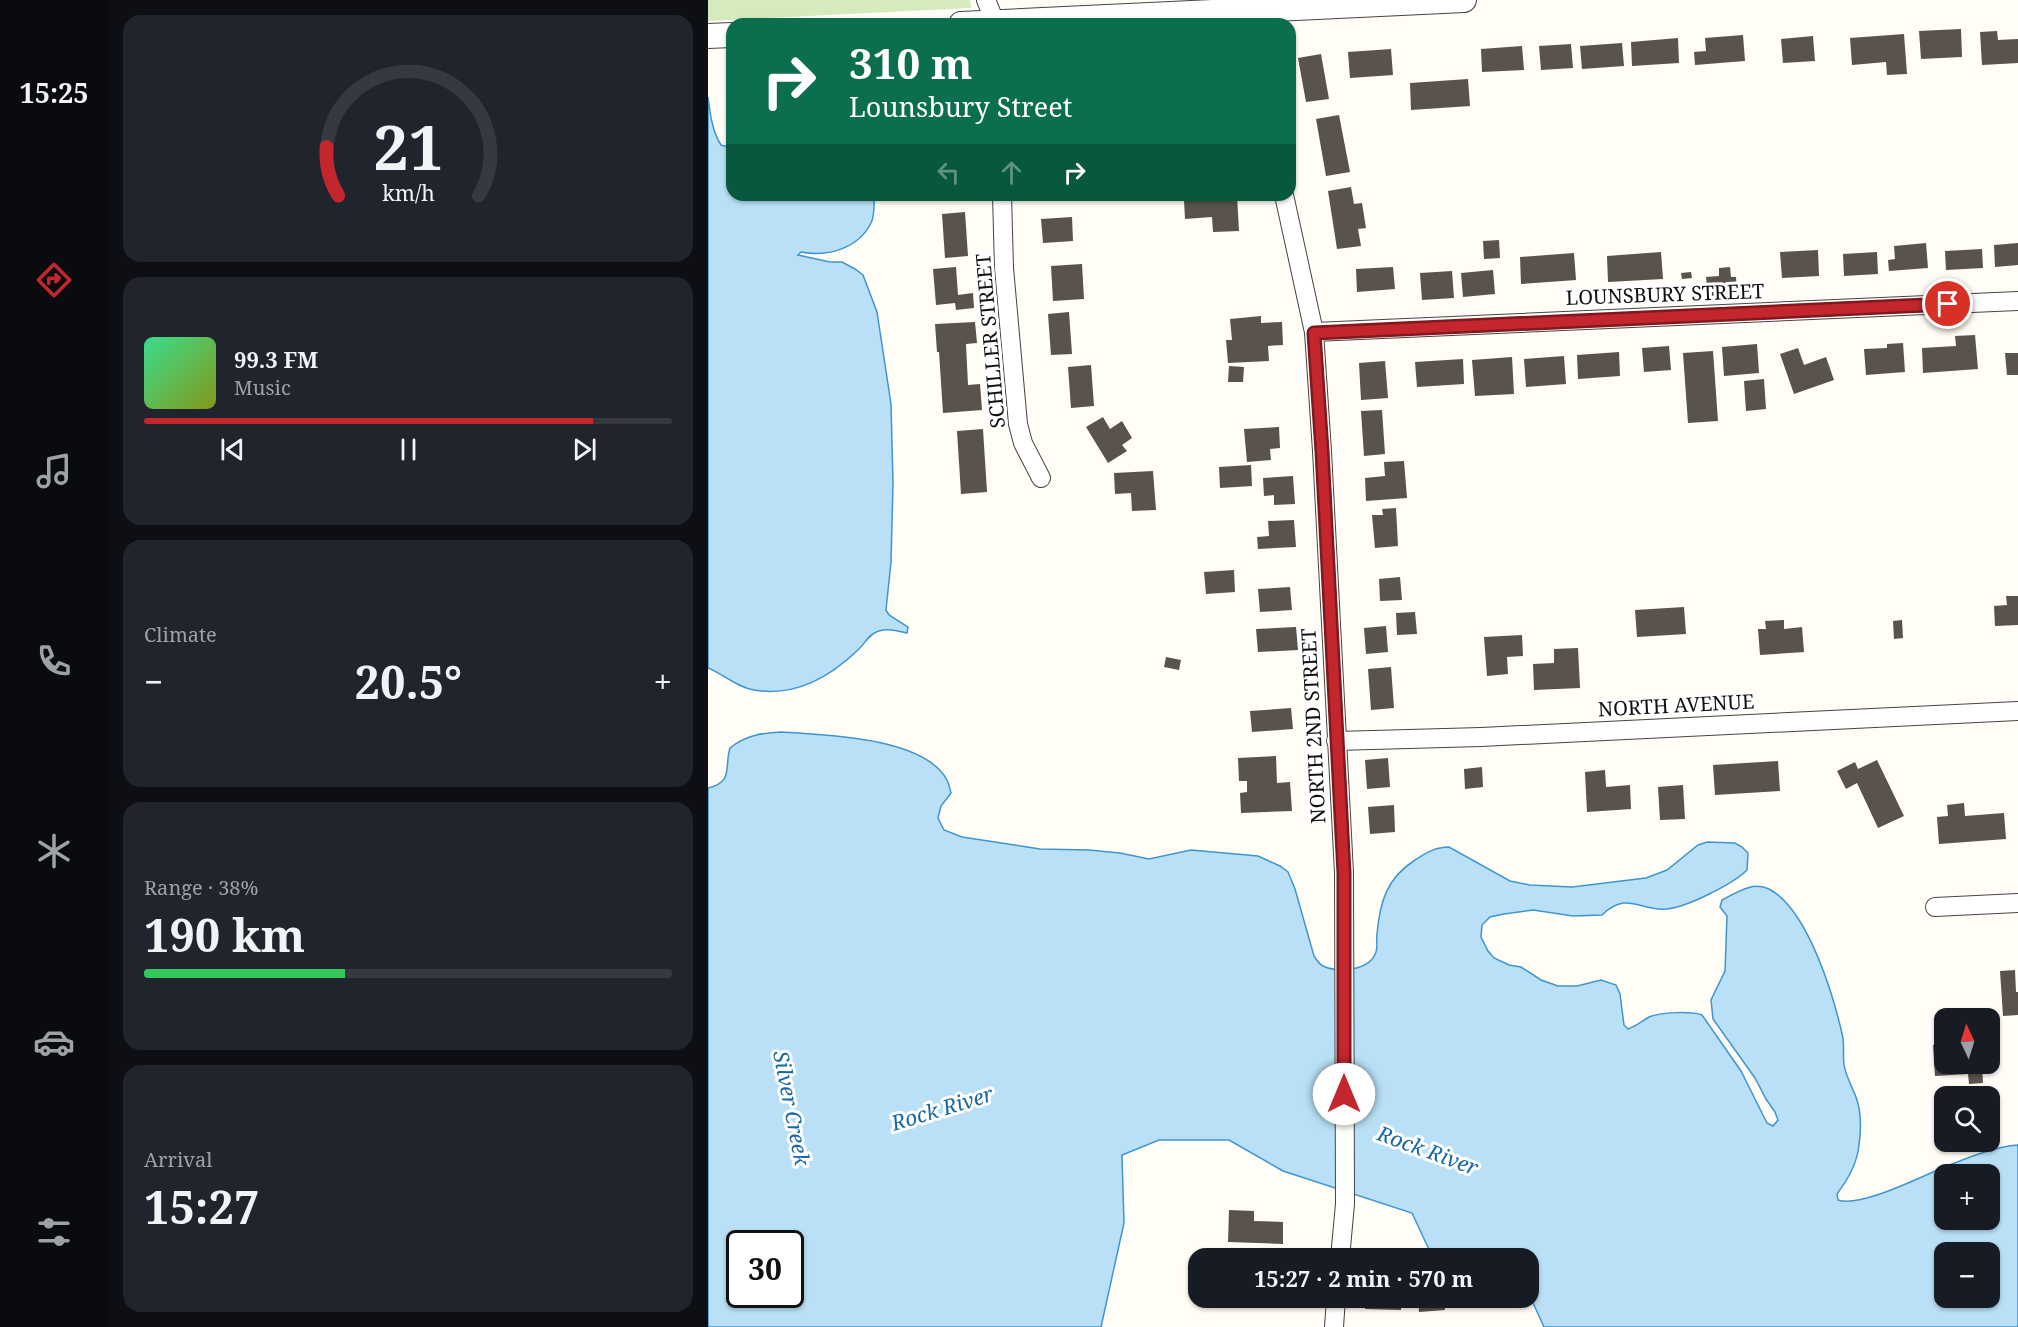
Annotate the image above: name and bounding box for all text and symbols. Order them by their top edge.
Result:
text: 310 m [849,34,973,91]
icon: right [750,42,828,120]
text: 15:25 [19,74,89,111]
text: Lounsbury Street [849,88,1072,125]
text: 21 [373,103,443,188]
icon: left [932,156,965,189]
icon: ahead [995,156,1028,189]
icon: right [1058,156,1091,189]
text: km/h [382,178,435,207]
street label: SCHILLER STREET [969,253,1011,429]
icon: directions [33,259,75,301]
street label: LOUNSBURY STREET [1565,277,1765,311]
pin [1922,278,1973,329]
icon: arrive [1931,287,1964,320]
text: 99.3 FM [234,344,318,374]
text: Music [234,374,291,401]
icon: previous [216,433,249,466]
icon: pause [392,433,425,466]
icon: next [568,433,601,466]
icon: music [33,450,75,492]
text: Climate [144,621,217,648]
street label: NORTH 2ND STREET [1294,628,1332,824]
icon: phone [33,640,75,682]
text: 20.5° [355,651,462,712]
text: − [144,659,163,704]
text: + [654,659,672,704]
street label: NORTH AVENUE [1597,687,1755,723]
icon: climate [33,830,75,872]
text: Range · 38% [144,874,258,901]
text: 190 km [144,904,305,965]
north arrow [1934,1008,2000,1074]
map controls [1934,1008,2000,1308]
icon: car [33,1021,75,1063]
water label: Silver Creek [767,1048,817,1169]
position arrow [1312,1062,1376,1126]
water label: Rock River [887,1079,997,1137]
button: search [1934,1086,2000,1152]
water label: Rock River [1373,1118,1482,1181]
text: Arrival [144,1146,212,1173]
button: + [1934,1164,2000,1230]
text: 15:27 [144,1176,259,1237]
icon: filters [33,1211,75,1253]
speed limit sign: 30 [726,1230,804,1308]
button: − [1934,1242,2000,1308]
text: 15:27 · 2 min · 570 m [1254,1263,1473,1293]

